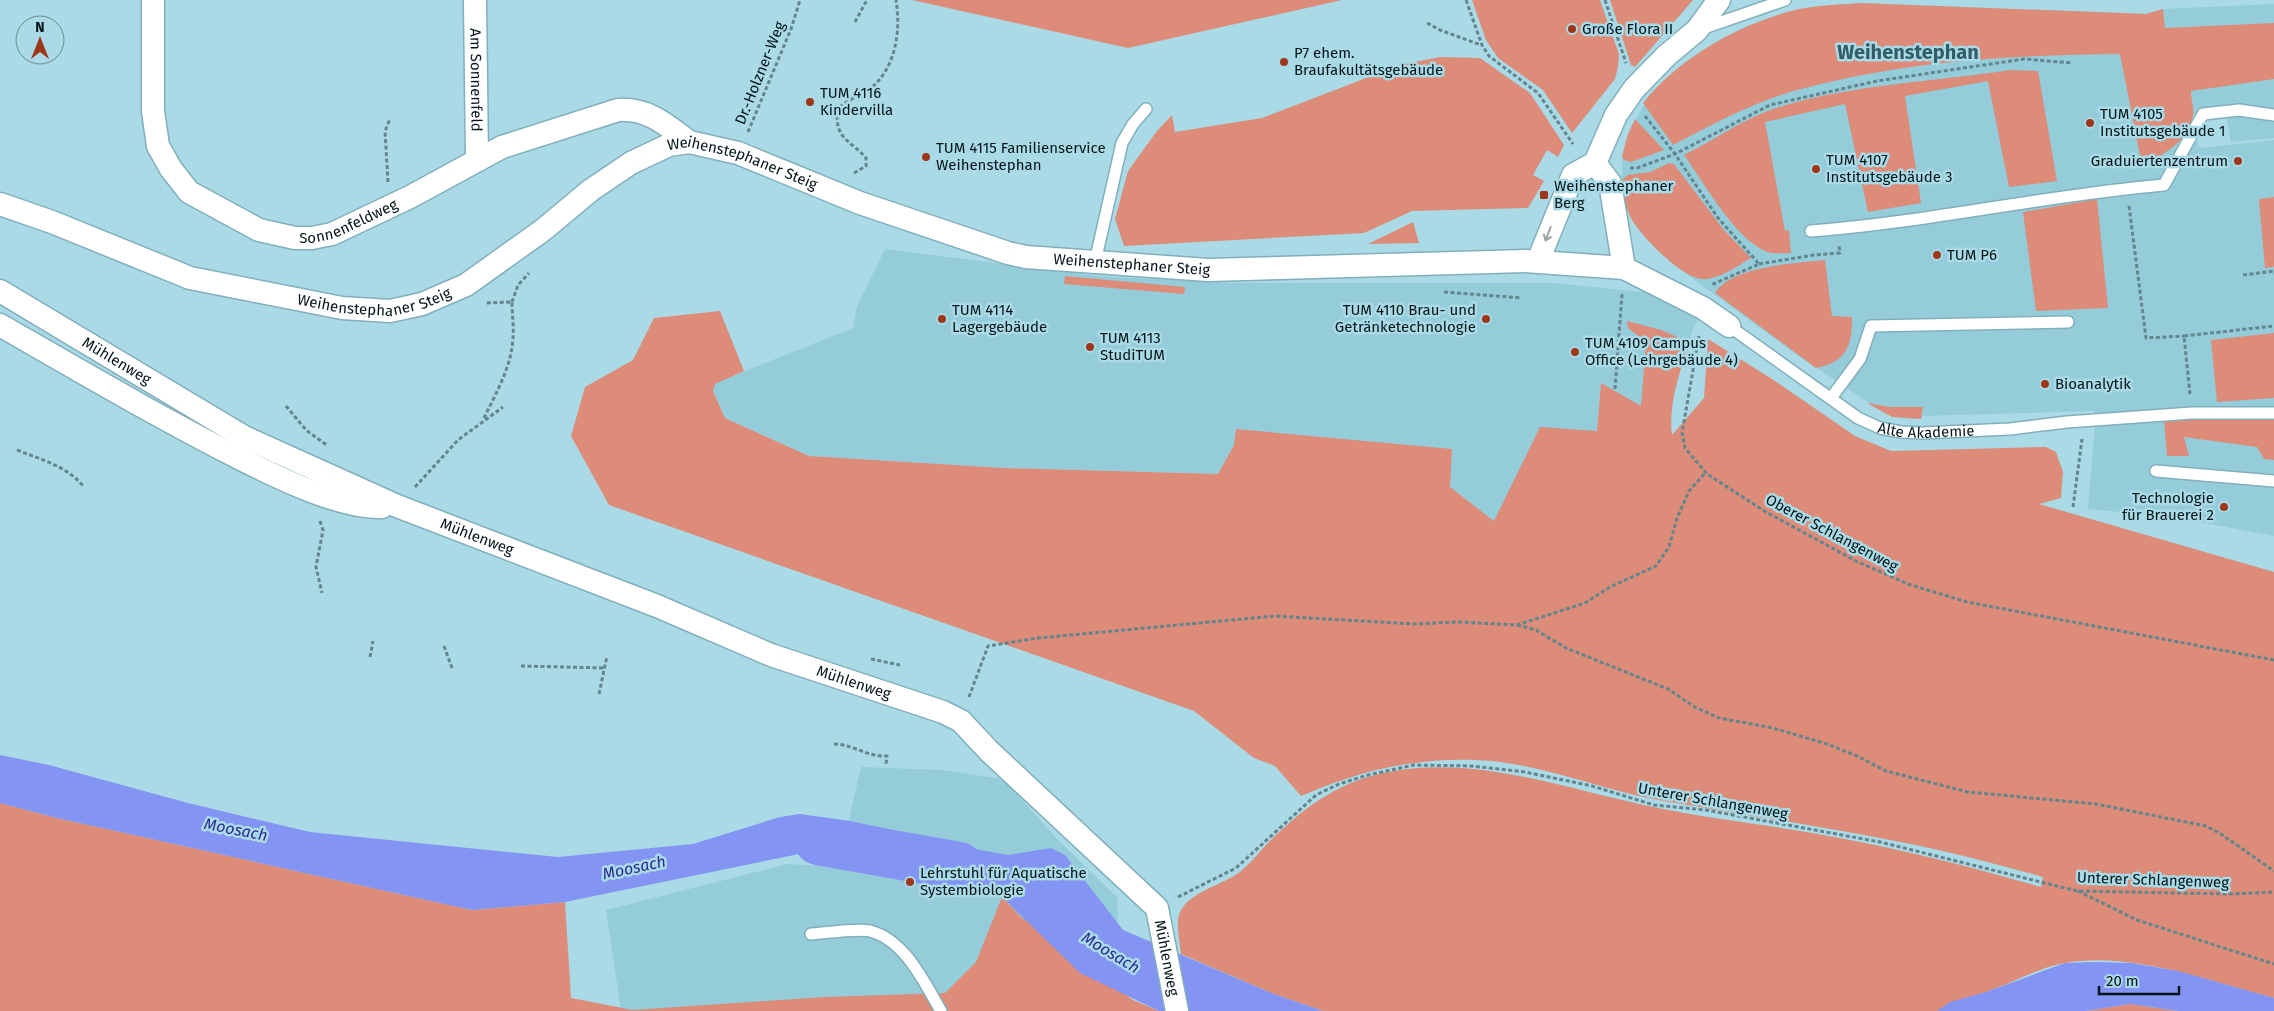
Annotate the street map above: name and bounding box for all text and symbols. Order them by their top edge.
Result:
north arrow [15,15,65,65]
text: N [35,19,45,36]
street label: Dr.-Holzner-Weg [731,19,789,127]
place label: Große Flora II [1582,20,1673,38]
marker: Große Flora II [1566,23,1578,35]
street label: Am Sonnenfeld [466,28,486,132]
district label: Weihenstephan [1837,40,1979,64]
place label: P7 ehem. Braufakultätsgebäude [1294,44,1443,79]
marker: P7 ehem. Braufakultätsgebäude [1278,56,1290,68]
place label: TUM 4116 Kindervilla [820,84,893,119]
marker: TUM 4116 Kindervilla [804,96,816,108]
place label: TUM 4105 Institutsgebäude 1 [2100,105,2225,140]
marker: TUM 4105 Institutsgebäude 1 [2084,117,2096,129]
street label: Weihenstephaner Steig [666,133,820,194]
place label: TUM 4115 Familienservice Weihenstephan [936,139,1106,174]
marker: TUM 4115 Familienservice Weihenstephan [920,151,932,163]
place label: TUM 4107 Institutsgebäude 3 [1826,151,1952,186]
place label: Graduiertenzentrum [2091,152,2228,170]
marker: Graduiertenzentrum [2232,155,2244,167]
marker: TUM 4107 Institutsgebäude 3 [1810,163,1822,175]
place label: Weihenstephaner Berg [1554,177,1674,212]
marker: Weihenstephaner Berg [1538,189,1550,201]
street label: Sonnenfeldweg [299,195,401,247]
one-way arrow [1543,226,1553,241]
place label: TUM P6 [1947,246,1997,264]
marker: TUM P6 [1931,249,1943,261]
street label: Weihenstephaner Steig [1053,250,1211,279]
street label: Weihenstephaner Steig [296,283,454,320]
place label: TUM 4114 Lagergebäude [952,301,1047,336]
place label: TUM 4110 Brau- und Getränketechnologie [1335,301,1476,336]
marker: TUM 4114 Lagergebäude [936,313,948,325]
marker: TUM 4110 Brau- und Getränketechnologie [1480,313,1492,325]
place label: TUM 4113 StudiTUM [1100,329,1165,364]
street label: Mühlenweg [79,333,155,388]
place label: TUM 4109 Campus Office (Lehrgebäude 4) [1585,334,1738,369]
marker: TUM 4113 StudiTUM [1084,341,1096,353]
marker: TUM 4109 Campus Office (Lehrgebäude 4) [1569,346,1581,358]
place label: Bioanalytik [2055,375,2131,393]
marker: Bioanalytik [2039,378,2051,390]
street label: Alte Akademie [1876,419,1975,442]
place label: Technologie für Brauerei 2 [2122,489,2214,524]
street label: Oberer Schlangenweg [1763,490,1901,576]
marker: Technologie für Brauerei 2 [2218,501,2230,513]
street label: Mühlenweg [438,515,517,559]
street label: Mühlenweg [814,662,893,703]
street label: Unterer Schlangenweg [1637,779,1790,823]
water label: Moosach [203,814,269,845]
water label: Moosach [601,852,667,883]
place label: Lehrstuhl für Aquatische Systembiologie [920,864,1087,899]
street label: Unterer Schlangenweg [2077,868,2229,892]
marker: Lehrstuhl für Aquatische Systembiologie [904,876,916,888]
street label: Mühlenweg [1150,918,1183,998]
water label: Moosach [1078,928,1143,977]
scale bar [2099,964,2179,996]
text: 20 m [2106,972,2139,990]

